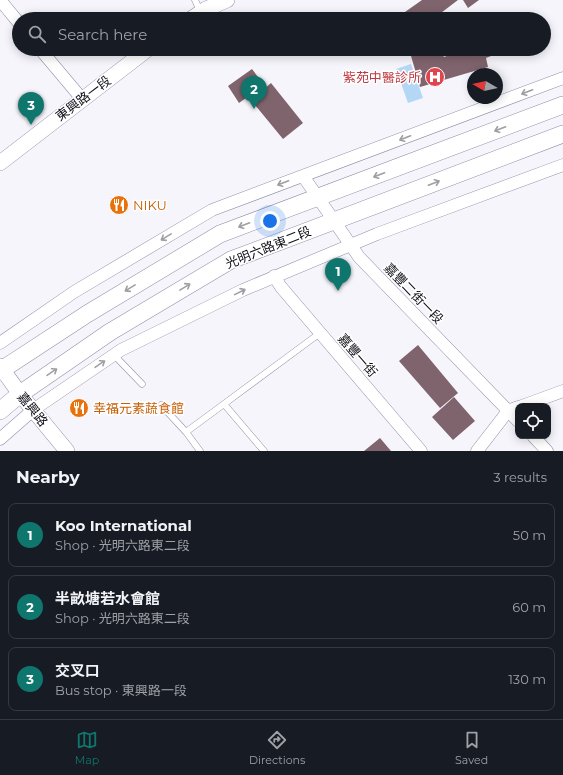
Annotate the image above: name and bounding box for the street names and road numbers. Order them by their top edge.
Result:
street label: 東興路一段 [52,72,114,124]
street label: 光明六路東二段 [223,223,313,271]
street label: 嘉豐二街一段 [381,259,447,327]
street label: 嘉豐一街 [335,330,381,380]
street label: 嘉興路 [15,389,51,429]

